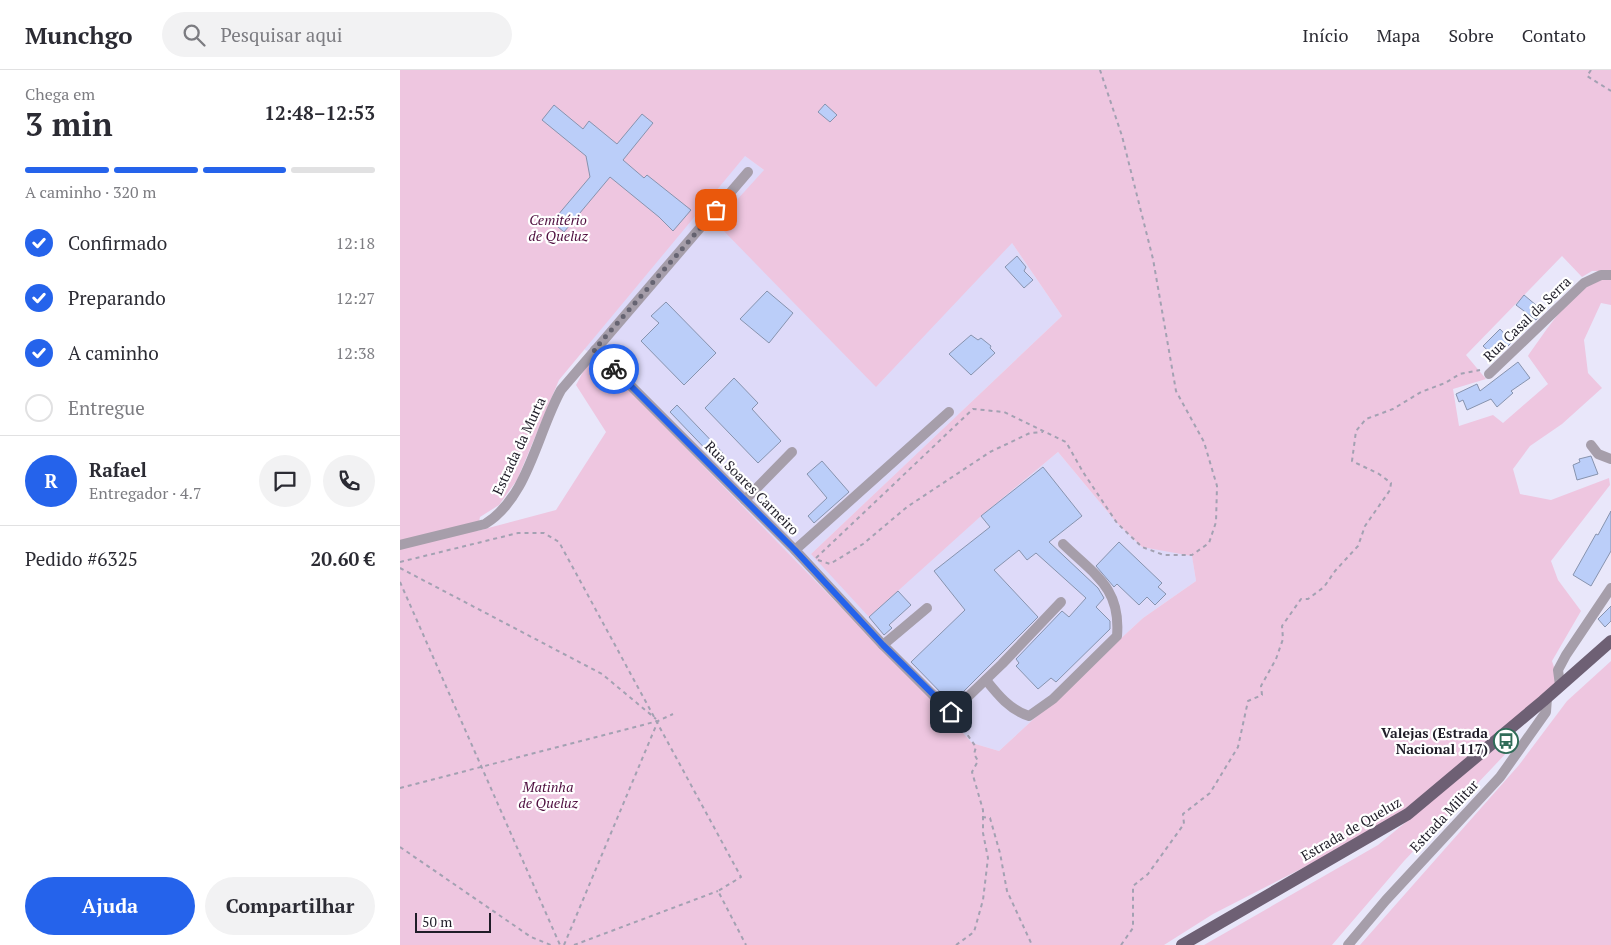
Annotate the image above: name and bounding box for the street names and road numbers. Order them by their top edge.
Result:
street label: Rua Casal da Serra [1479,272,1575,365]
street label: Estrada da Murta [488,394,550,498]
street label: Rua Soares Carneiro [701,436,804,539]
street label: Estrada Militar [1405,775,1483,856]
street label: Estrada de Queluz [1297,792,1404,865]

